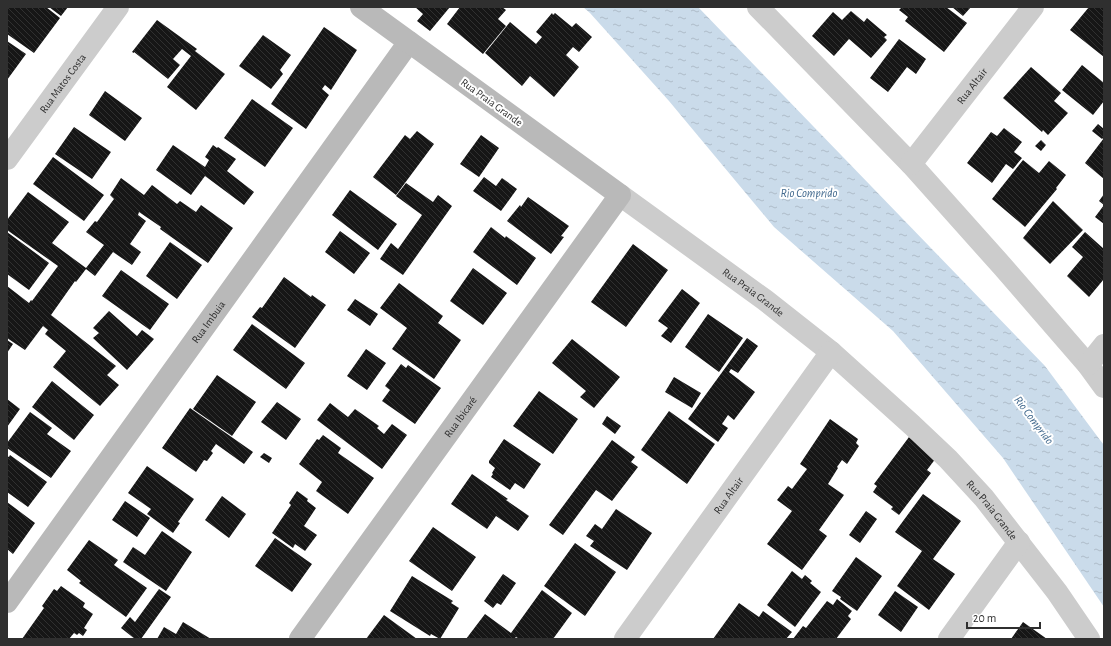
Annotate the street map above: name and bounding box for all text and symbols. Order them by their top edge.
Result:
street label: Rua Matos Costa [38,52,88,115]
street label: Rua Altair [955,66,990,106]
street label: Rua Praia Grande [459,76,525,128]
water label: Rio Comprido [781,187,838,200]
street label: Rua Praia Grande [720,266,786,319]
street label: Rua Imbuia [190,299,227,345]
water label: Rio Comprido [1011,394,1056,447]
street label: Rua Ibicaré [442,395,479,439]
street label: Rua Altair [712,475,746,516]
street label: Rua Praia Grande [964,478,1019,542]
scale bar [967,604,1040,630]
text: 20 m [973,612,996,624]

